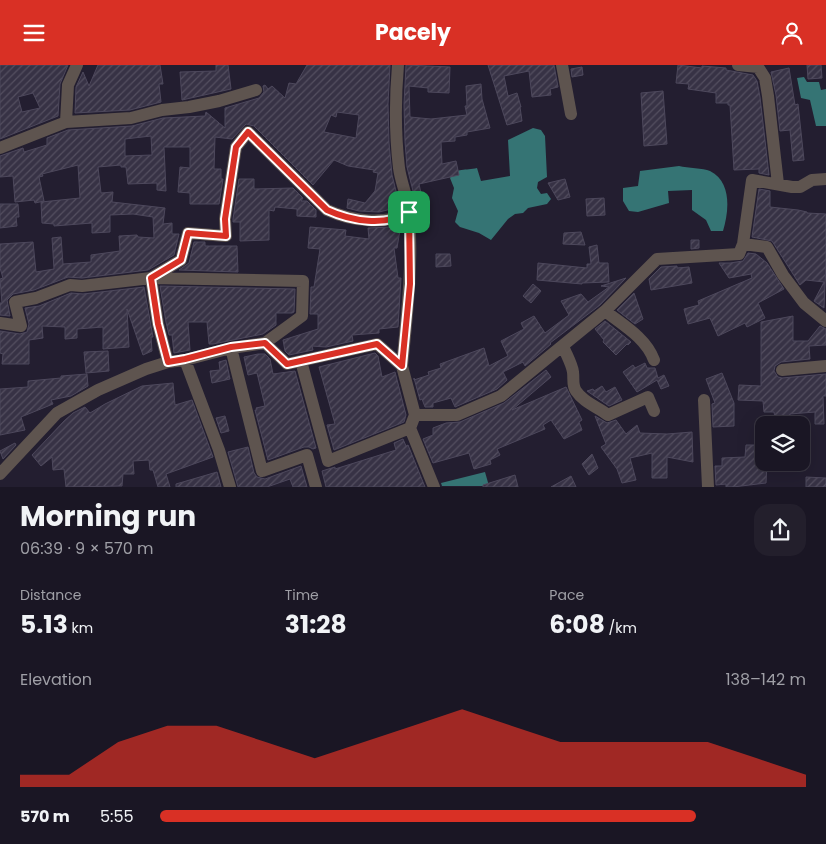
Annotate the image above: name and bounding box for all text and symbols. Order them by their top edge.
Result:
text: Pacely [375,17,451,48]
icon: menu [20,19,48,47]
icon: person [778,19,806,47]
pin [388,191,430,233]
icon: arrive [395,198,423,226]
map controls [755,416,810,471]
button: layers [755,416,810,471]
text: Morning run [20,497,196,536]
button: share [754,504,806,556]
text: 06:39 · 9 × 570 m [20,537,154,560]
text: Distance [20,585,81,605]
text: Time [285,585,319,605]
text: Pace [549,585,584,605]
text: 5.13 [20,607,68,642]
text: 31:28 [285,607,347,642]
text: 6:08 [549,607,605,642]
text: km [68,618,93,638]
text: /km [605,618,637,638]
text: Elevation [20,668,92,691]
text: 138–142 m [725,668,806,691]
text: 570 m [20,805,70,828]
text: 5:55 [100,805,134,828]

